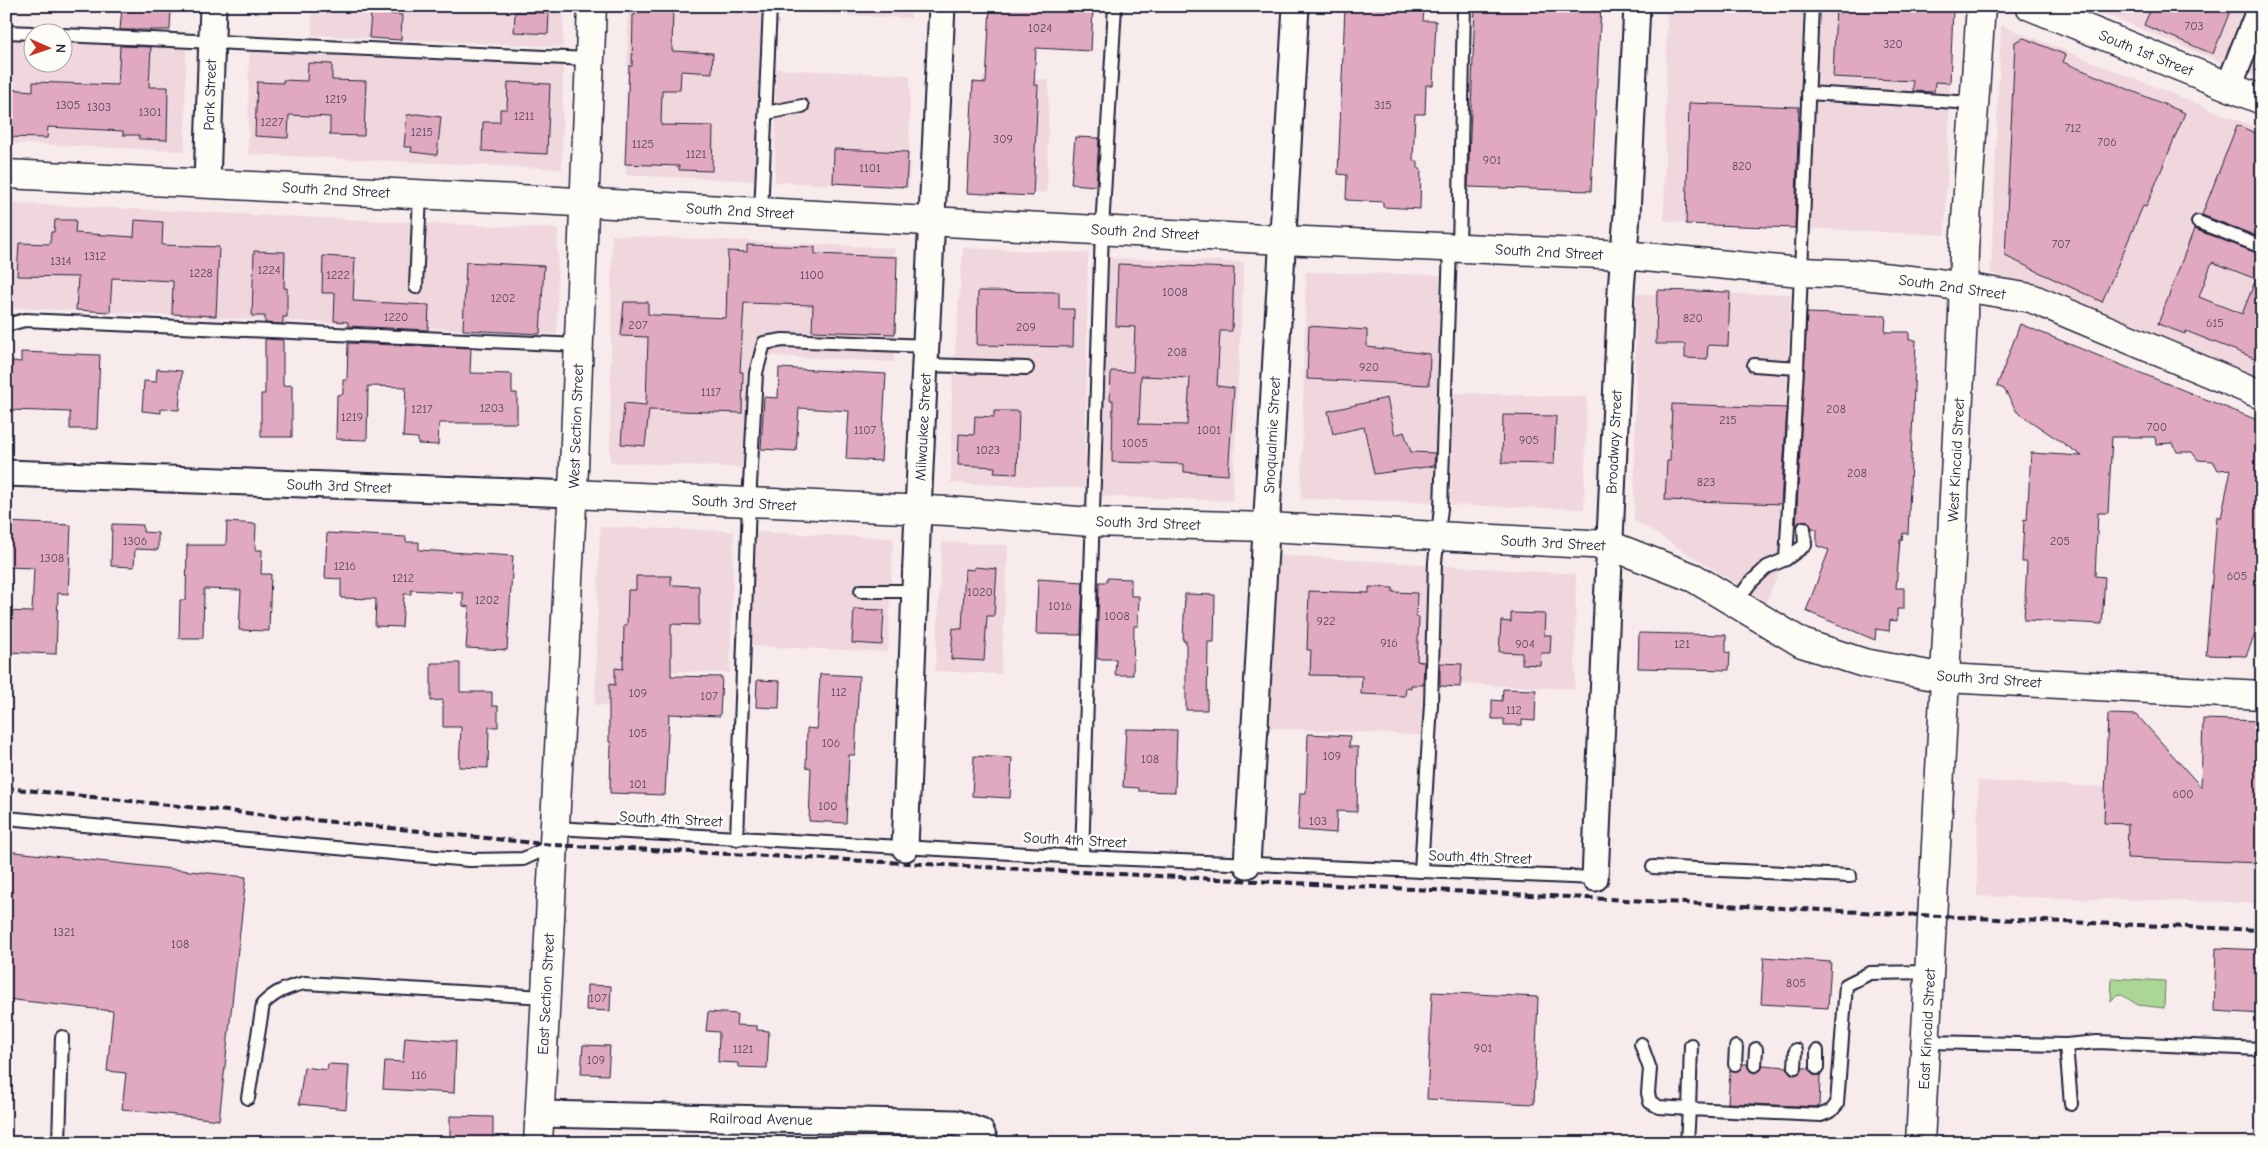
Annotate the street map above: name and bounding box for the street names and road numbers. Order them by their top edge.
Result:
street label: South 1st Street [2096,26,2197,80]
street label: Park Street [200,58,220,131]
street label: South 2nd Street [282,178,391,202]
street label: South 2nd Street [686,199,795,223]
street label: South 2nd Street [1091,220,1200,244]
street label: South 2nd Street [1495,240,1604,264]
street label: South 2nd Street [1897,271,2007,304]
street label: West Section Street [565,363,587,489]
street label: Milwaukee Street [911,372,935,481]
street label: Snoqualmie Street [1260,375,1284,494]
street label: Broadway Street [1602,389,1626,495]
street label: West Kincaid Street [1944,397,1968,522]
street label: South 3rd Street [286,475,392,497]
street label: South 3rd Street [691,491,798,515]
street label: South 3rd Street [1095,512,1201,534]
street label: South 3rd Street [1500,531,1607,555]
street label: South 3rd Street [1936,666,2043,692]
street label: South 4th Street [619,807,724,831]
street label: South 4th Street [1023,828,1128,852]
street label: South 4th Street [1428,846,1533,868]
street label: East Section Street [534,932,558,1055]
street label: East Kincaid Street [1915,967,1939,1090]
street label: Railroad Avenue [709,1109,813,1129]

